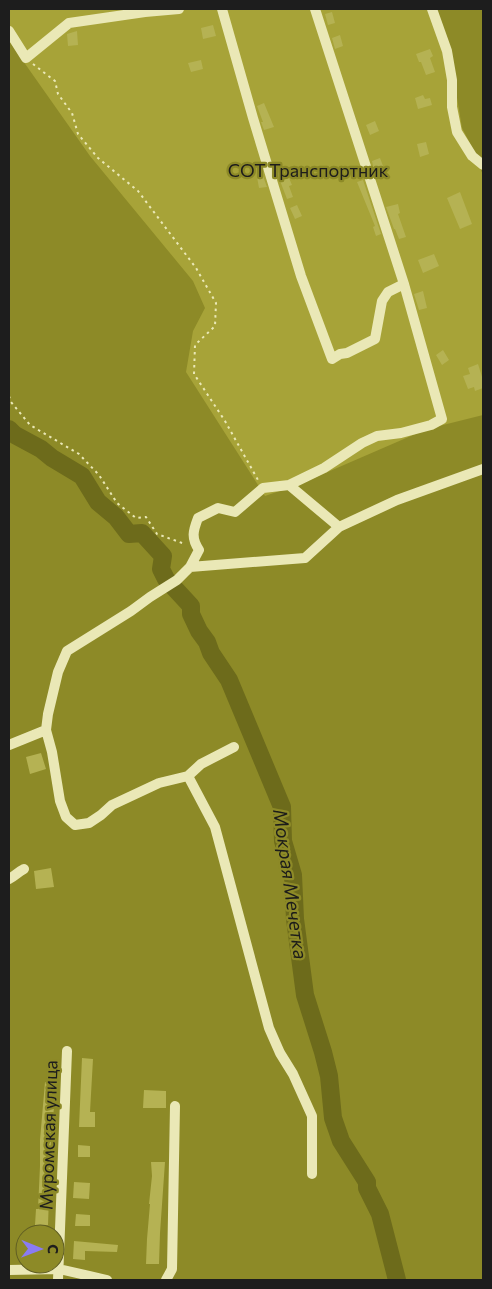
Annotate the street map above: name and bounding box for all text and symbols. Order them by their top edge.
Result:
park label: СОТ Транспортник [228,159,389,181]
water label: Мокрая Мечетка [269,807,313,961]
street label: Муромская улица [34,1060,62,1210]
north arrow [15,1224,65,1274]
text: С [45,1244,62,1254]

